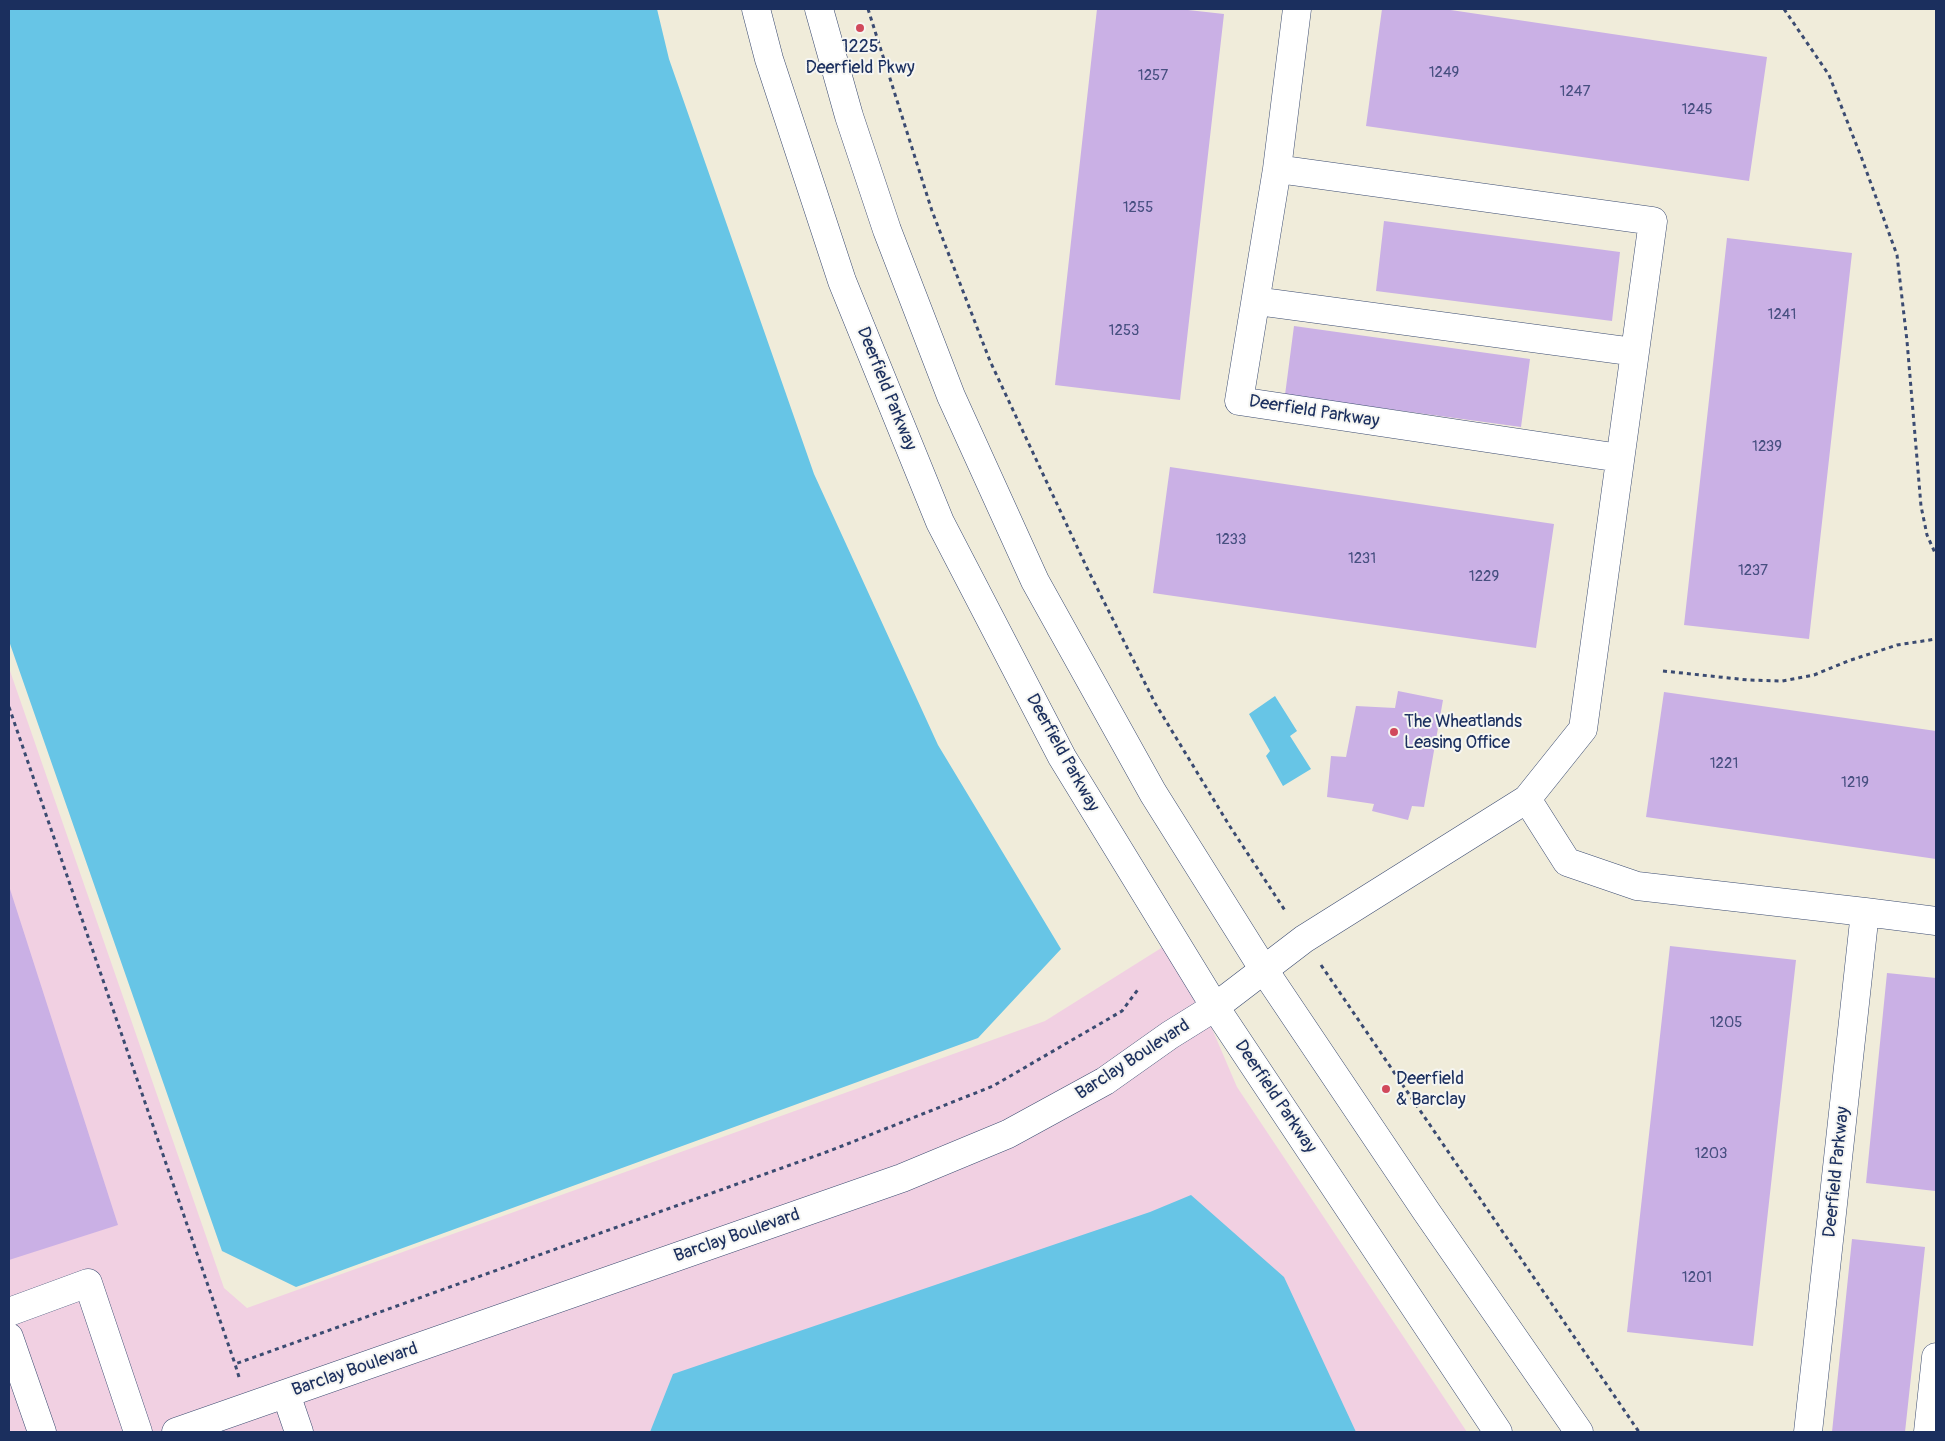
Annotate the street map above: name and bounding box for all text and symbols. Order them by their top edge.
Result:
marker: 1225 Deerfield Pkwy [854,22,866,34]
place label: 1225 Deerfield Pkwy [805,36,915,78]
house number: 1249 [1429,64,1459,82]
house number: 1257 [1138,67,1168,85]
house number: 1247 [1560,83,1590,101]
house number: 1245 [1681,101,1713,119]
house number: 1255 [1123,199,1153,217]
house number: 1241 [1768,306,1796,324]
house number: 1253 [1109,322,1139,340]
street label: Deerfield Parkway [851,324,921,454]
street label: Deerfield Parkway [1247,391,1381,433]
house number: 1239 [1752,438,1782,456]
house number: 1233 [1216,531,1246,549]
house number: 1231 [1348,550,1376,568]
house number: 1237 [1738,562,1768,580]
house number: 1229 [1469,568,1499,586]
street label: Deerfield Parkway [1021,690,1103,816]
place label: The Wheatlands Leasing Office [1404,711,1522,754]
marker: The Wheatlands Leasing Office [1388,726,1400,738]
house number: 1221 [1710,755,1738,773]
house number: 1219 [1841,774,1869,792]
house number: 1205 [1710,1014,1742,1032]
street label: Barclay Boulevard [1072,1015,1194,1105]
street label: Deerfield Parkway [1229,1036,1321,1158]
place label: Deerfield & Barclay [1396,1068,1466,1110]
marker: Deerfield & Barclay [1380,1083,1392,1095]
street label: Deerfield Parkway [1819,1105,1855,1239]
house number: 1203 [1695,1145,1727,1163]
street label: Barclay Boulevard [671,1204,803,1268]
house number: 1201 [1682,1269,1712,1287]
street label: Barclay Boulevard [289,1338,421,1402]

